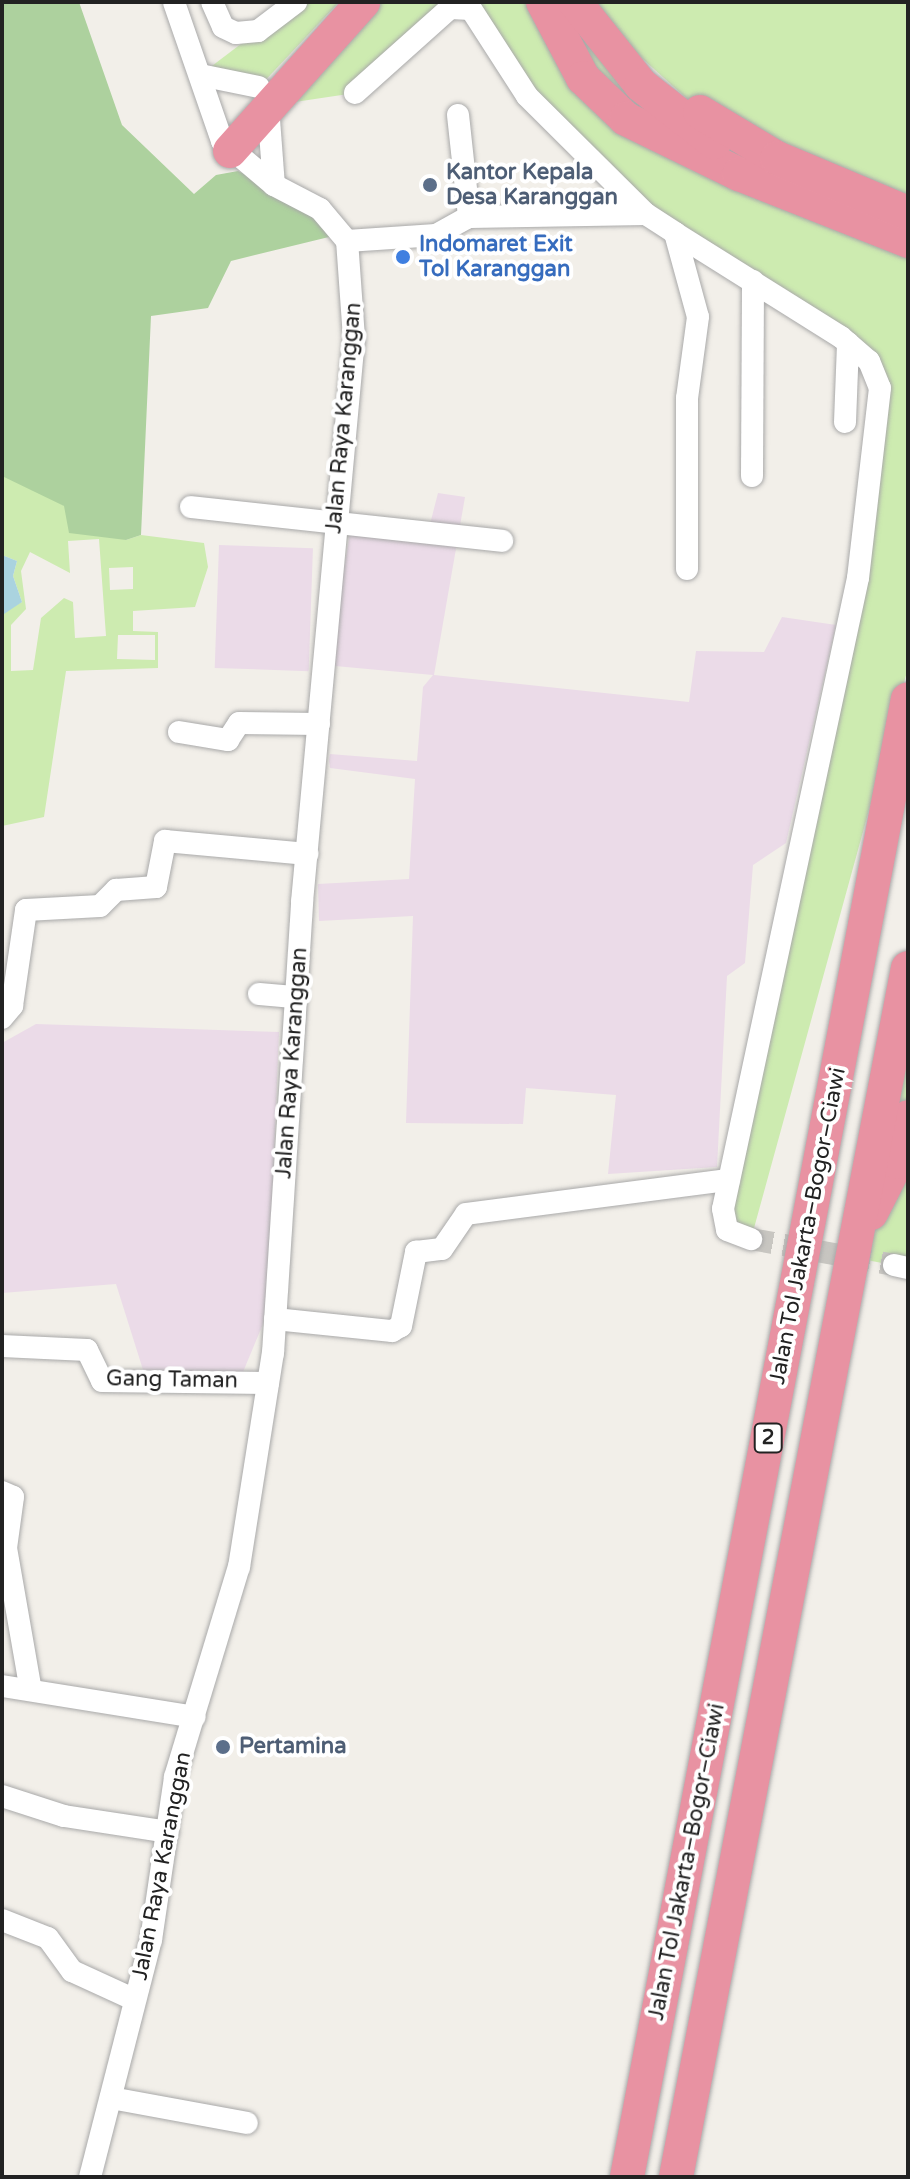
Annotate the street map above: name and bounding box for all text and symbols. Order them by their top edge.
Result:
place label: Kantor Kepala Desa Karanggan [446,159,618,210]
marker: Kantor Kepala Desa Karanggan [421,176,439,194]
place label: Indomaret Exit Tol Karanggan [419,231,573,282]
marker: Indomaret Exit Tol Karanggan [394,248,412,266]
street label: Jalan Raya Karanggan [321,301,367,535]
street label: Jalan Raya Karanggan [271,946,313,1180]
street label: Jalan Tol Jakarta–Bogor–Ciawi [764,1065,852,1387]
street label: Gang Taman [106,1366,238,1394]
road number: 2 [752,1422,784,1454]
street label: Jalan Tol Jakarta–Bogor–Ciawi [643,1701,731,2023]
place label: Pertamina [239,1734,347,1760]
marker: Pertamina [214,1738,232,1756]
street label: Jalan Raya Karanggan [127,1750,197,1982]

